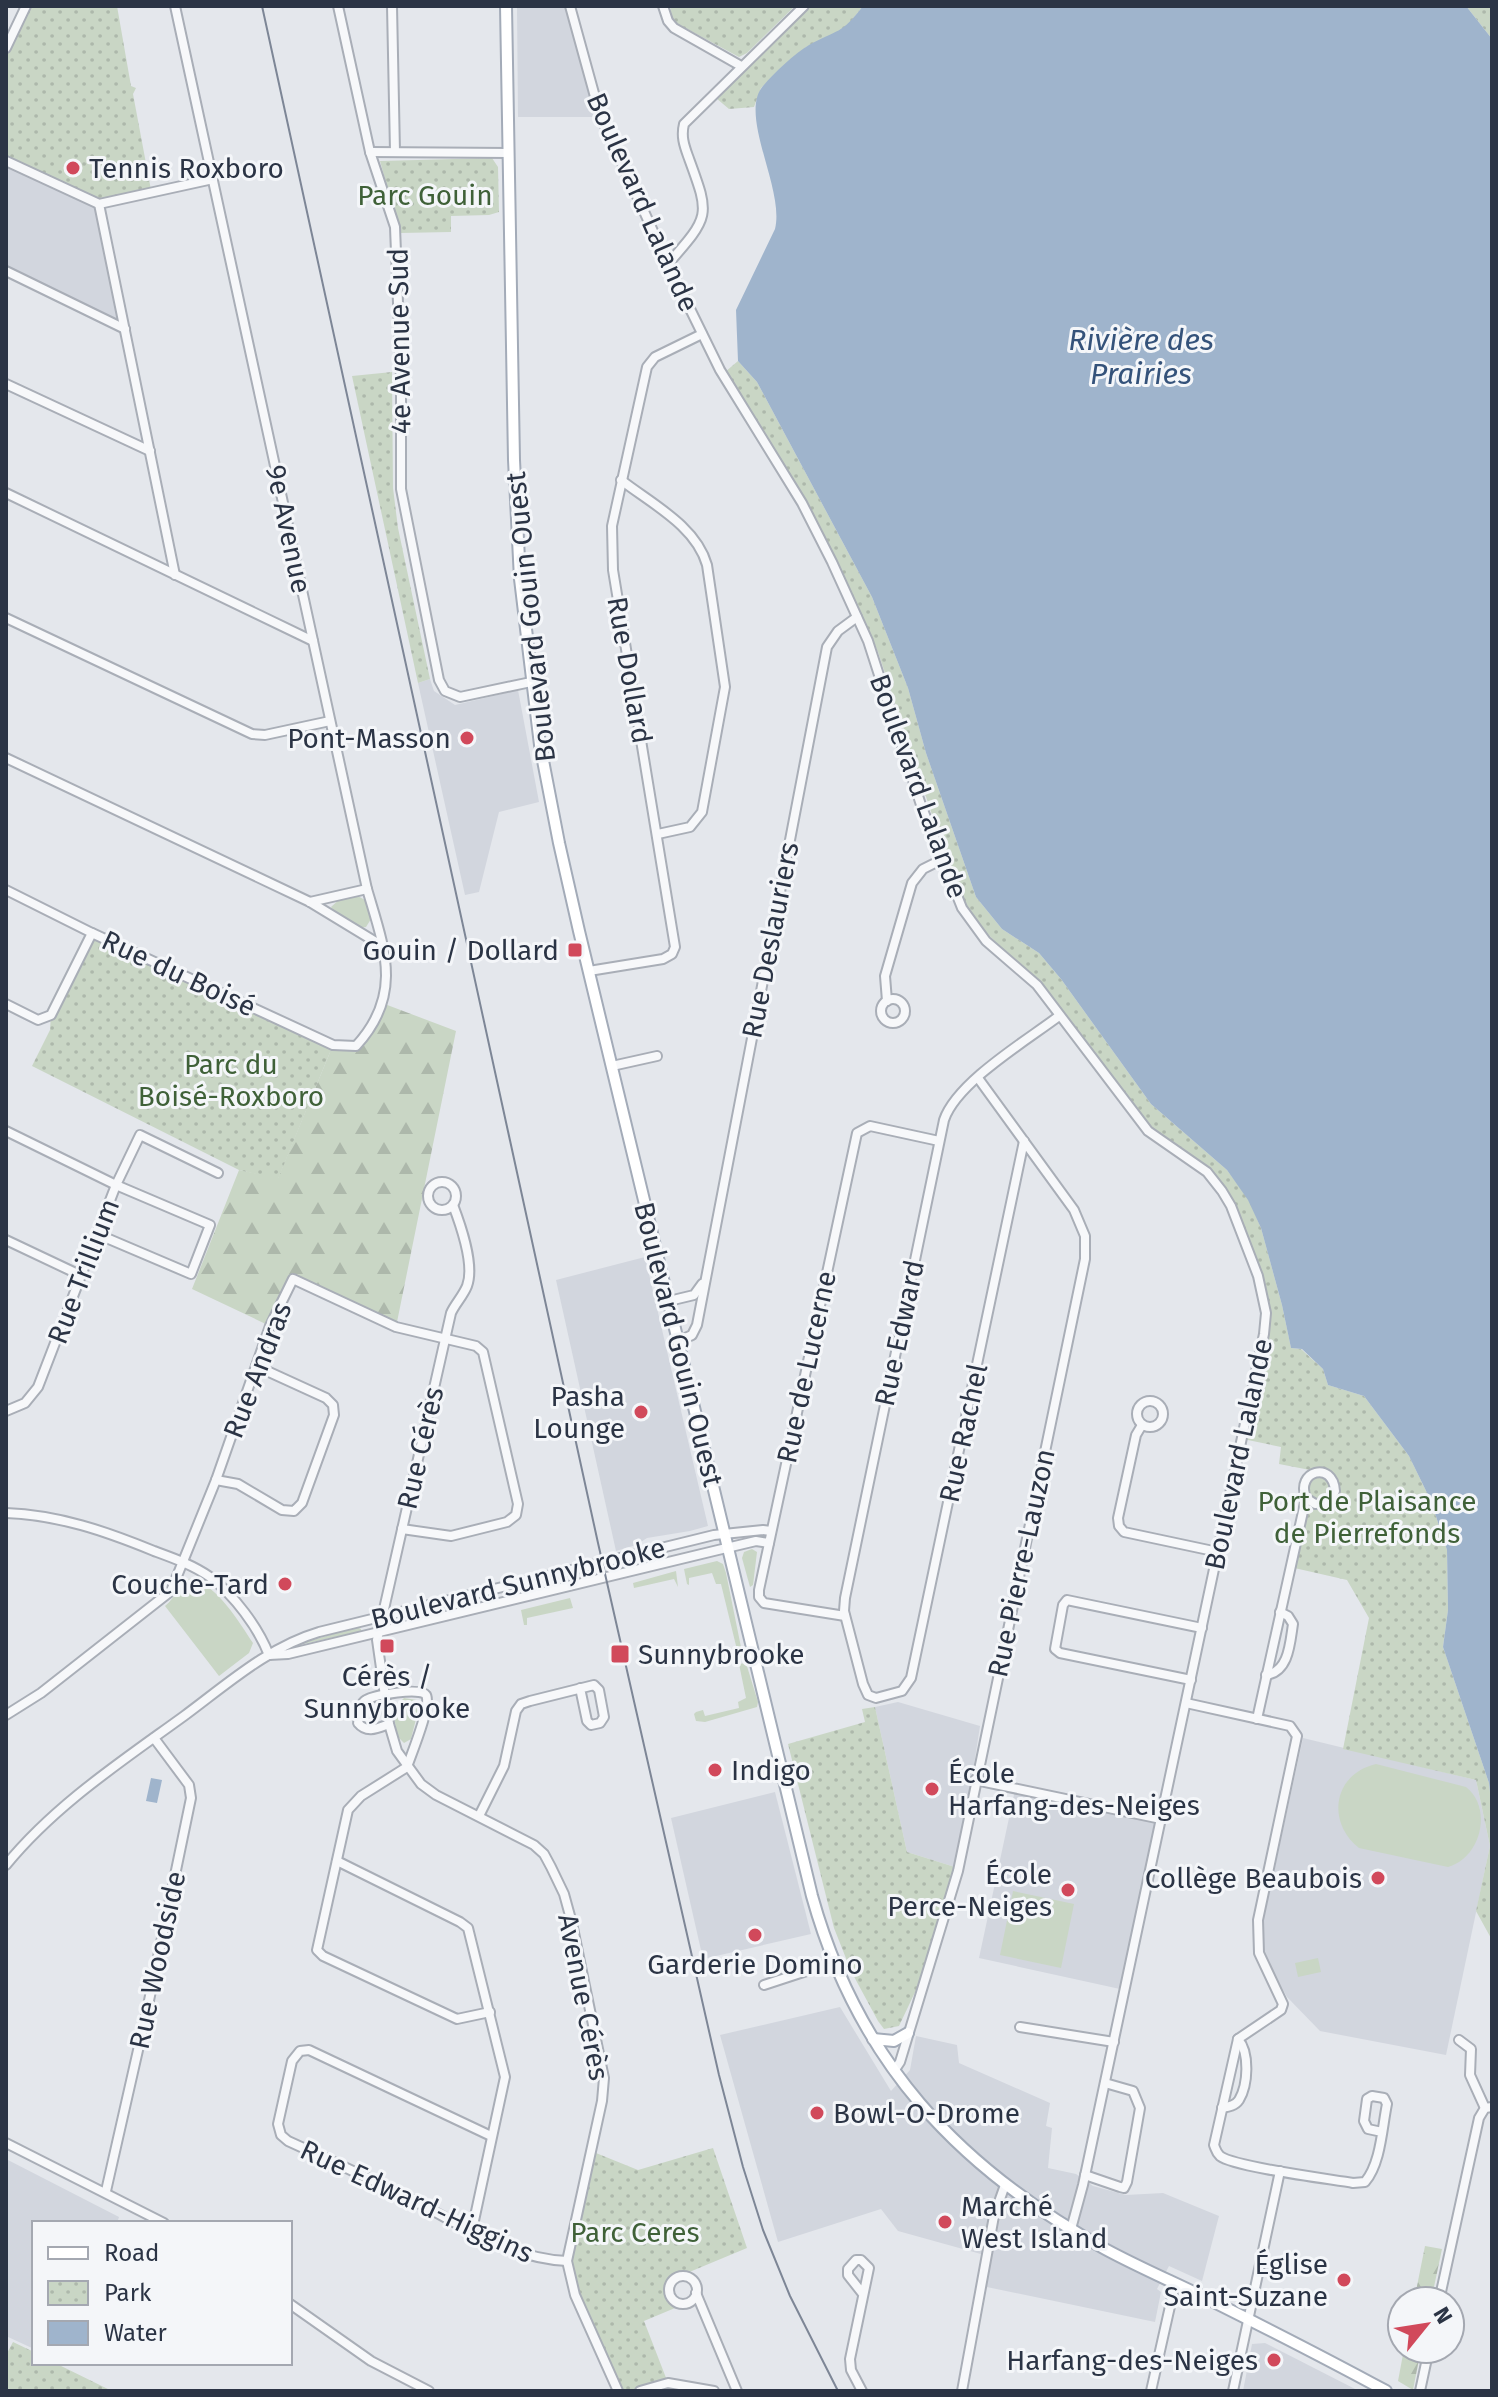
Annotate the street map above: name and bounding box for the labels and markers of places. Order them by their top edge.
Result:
place label: Tennis Roxboro [89,152,284,185]
marker: Tennis Roxboro [64,159,82,177]
place label: Pont-Masson [287,722,451,755]
marker: Pont-Masson [458,729,476,747]
place label: Gouin / Dollard [362,934,559,967]
marker: Gouin / Dollard [566,941,584,959]
place label: Pasha Lounge [533,1380,625,1445]
marker: Pasha Lounge [632,1403,650,1421]
place label: Couche-Tard [111,1568,269,1601]
marker: Couche-Tard [276,1575,294,1593]
marker: Cérès / Sunnybrooke [378,1637,396,1655]
place label: Sunnybrooke [638,1638,805,1671]
marker: Sunnybrooke [609,1643,631,1665]
place label: Cérès / Sunnybrooke [304,1660,470,1725]
place label: Indigo [731,1754,811,1787]
place label: École Harfang-des-Neiges [948,1757,1200,1822]
marker: Indigo [706,1761,724,1779]
marker: École Harfang-des-Neiges [923,1780,941,1798]
place label: École Perce-Neiges [887,1858,1052,1923]
place label: Collège Beaubois [1145,1862,1362,1895]
marker: Collège Beaubois [1369,1869,1387,1887]
marker: École Perce-Neiges [1059,1881,1077,1899]
marker: Garderie Domino [746,1926,764,1944]
place label: Garderie Domino [647,1948,863,1981]
place label: Bowl-O-Drome [833,2097,1020,2130]
marker: Bowl-O-Drome [808,2104,826,2122]
place label: Marché West Island [961,2190,1108,2255]
marker: Marché West Island [936,2213,954,2231]
place label: Église Saint-Suzane [1164,2248,1328,2313]
marker: Église Saint-Suzane [1335,2271,1353,2289]
place label: Harfang-des-Neiges [1006,2344,1258,2377]
marker: Harfang-des-Neiges [1265,2351,1283,2369]

